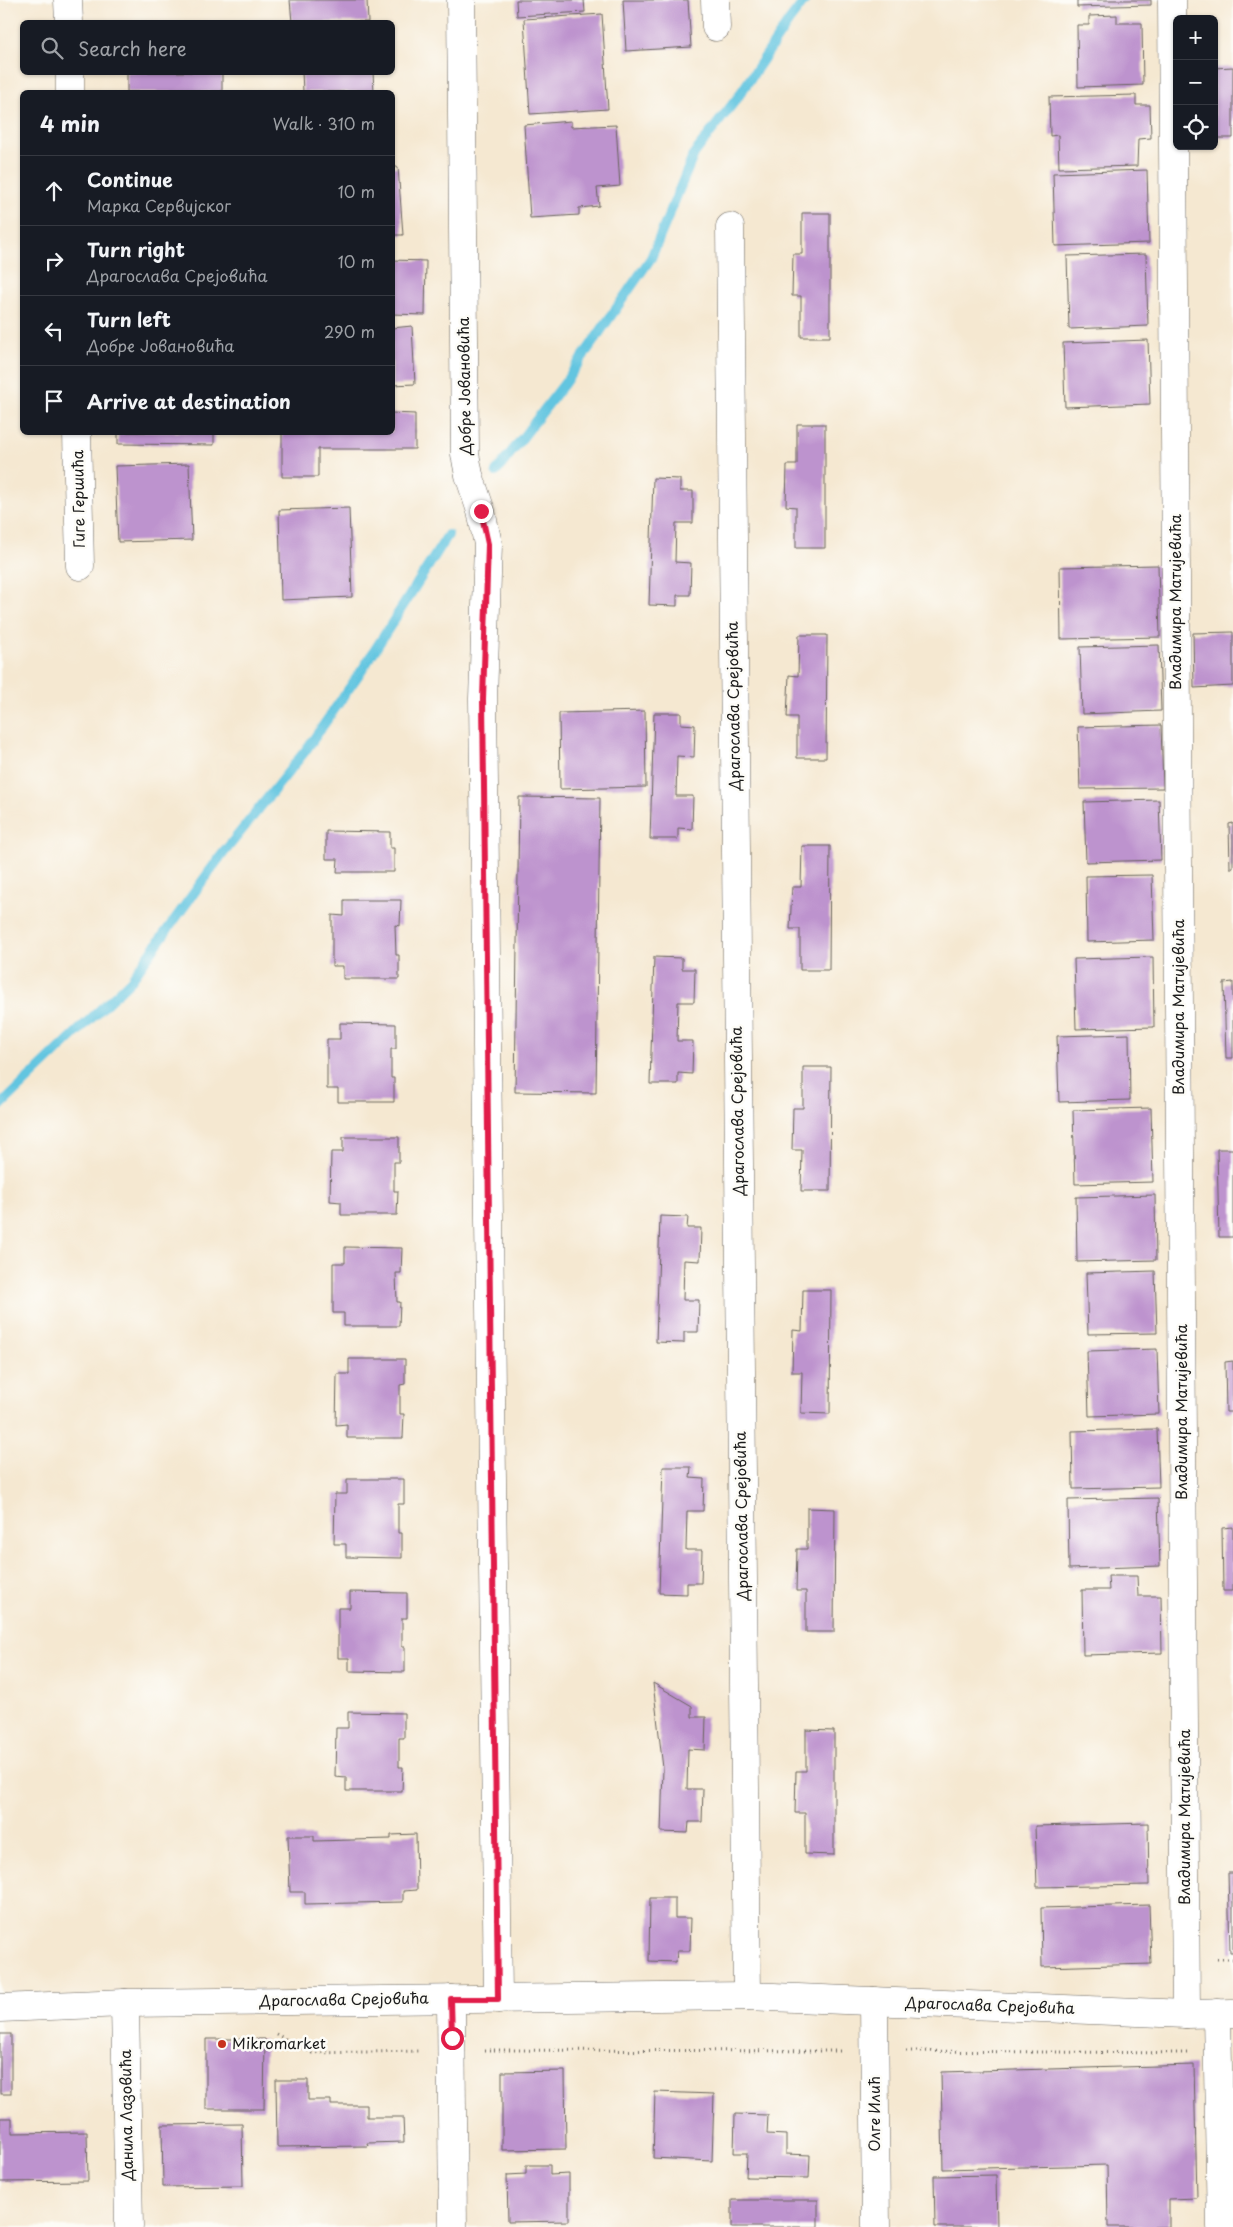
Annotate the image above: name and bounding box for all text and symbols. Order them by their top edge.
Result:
map controls [1173,15,1218,150]
button: + [1173,15,1218,60]
search box [20,20,395,75]
icon: search [38,34,66,62]
text: Search here [78,34,187,62]
button: − [1173,60,1218,105]
button: locate [1173,105,1218,150]
text: 4 min [40,107,100,139]
text: Walk · 310 m [273,111,375,135]
text: Continue [87,165,173,193]
icon: ahead [40,177,68,205]
text: 10 m [338,179,375,203]
text: Марка Сервијског [87,193,231,217]
text: Turn right [87,235,185,263]
icon: right [40,247,68,275]
text: 10 m [338,249,375,273]
text: Драгослава Срејовића [87,263,267,287]
text: Turn left [87,305,171,333]
street label: Добре Јовановића [451,316,476,456]
icon: left [40,317,68,345]
text: 290 m [324,319,375,343]
text: Добре Јовановића [87,333,234,357]
icon: arrive [40,387,68,415]
text: Arrive at destination [87,387,291,415]
street label: Гиге Гершића [65,449,90,548]
route end [470,500,493,523]
street label: Владимира Матијевића [1163,513,1186,690]
street label: Драгослава Срејовића [720,621,745,792]
street label: Владимира Матијевића [1166,918,1189,1095]
street label: Драгослава Срејовића [724,1026,749,1197]
street label: Владимира Матијевића [1169,1323,1192,1500]
street label: Драгослава Срејовића [728,1431,753,1602]
street label: Владимира Матијевића [1172,1728,1195,1905]
street label: Драгослава Срејовића [258,1986,429,2011]
street label: Драгослава Срејовића [904,1990,1076,2019]
route start [441,2027,464,2050]
place label: Mikromarket [232,2031,326,2054]
marker: Mikromarket [216,2038,228,2050]
street label: Данила Лазовића [113,2049,138,2182]
street label: Олге Илић [862,2076,885,2152]

